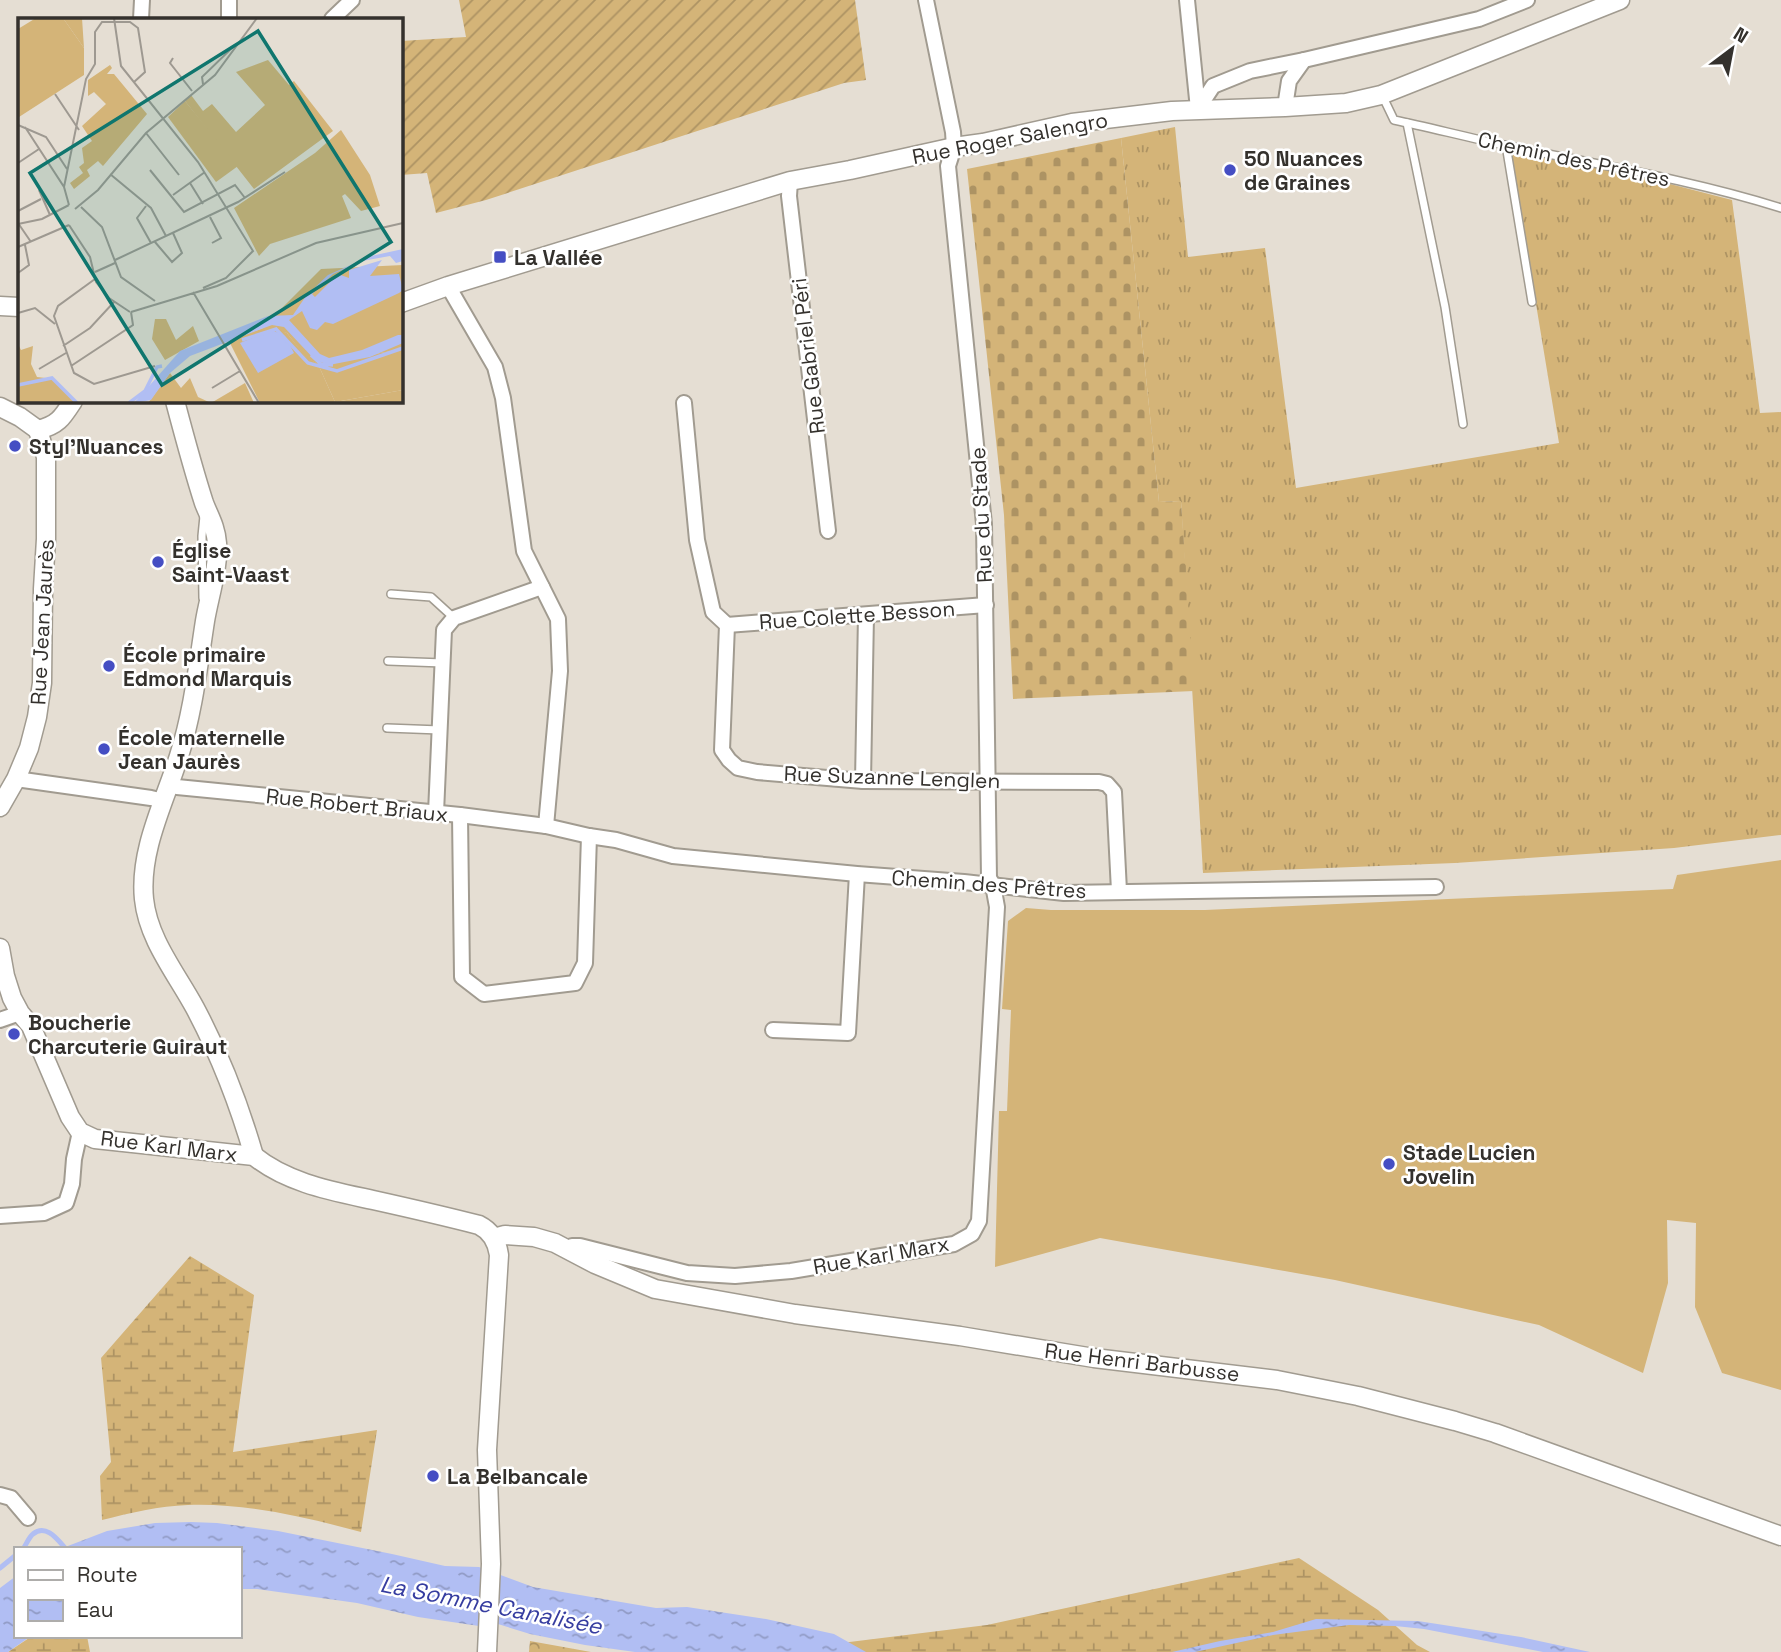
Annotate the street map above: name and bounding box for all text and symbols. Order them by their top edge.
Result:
north arrow [1697,14,1767,84]
inset map [18,18,402,402]
text: N [1729,21,1753,49]
street label: Rue Roger Salengro [910,106,1110,170]
street label: Chemin des Prêtres [1476,125,1672,193]
place label: 50 Nuances de Graines [1244,145,1363,196]
marker: 50 Nuances de Graines [1222,162,1238,178]
place label: La Vallée [514,244,603,271]
marker: La Vallée [492,249,508,265]
street label: Rue Gabriel Péri [785,276,831,436]
place label: Styl'Nuances [29,433,164,460]
marker: Styl'Nuances [7,438,23,454]
street label: Rue du Stade [964,446,998,584]
place label: Église Saint-Vaast [172,537,289,588]
street label: Rue Jean Jaurès [24,538,60,706]
marker: Église Saint-Vaast [150,554,166,570]
street label: Rue Colette Besson [758,595,956,635]
place label: École primaire Edmond Marquis [123,641,292,692]
marker: École primaire Edmond Marquis [101,658,117,674]
place label: École maternelle Jean Jaurès [118,724,285,775]
marker: École maternelle Jean Jaurès [96,741,112,757]
street label: Rue Suzanne Lenglen [783,760,1001,794]
street label: Rue Robert Briaux [265,782,449,828]
street label: Chemin des Prêtres [891,864,1087,904]
place label: Boucherie Charcuterie Guiraut [28,1009,227,1060]
marker: Boucherie Charcuterie Guiraut [6,1026,22,1042]
street label: Rue Karl Marx [99,1124,239,1168]
place label: Stade Lucien Jovelin [1403,1139,1535,1190]
marker: Stade Lucien Jovelin [1381,1156,1397,1172]
street label: Rue Karl Marx [811,1230,951,1280]
street label: Rue Henri Barbusse [1043,1337,1241,1387]
place label: La Belbancale [447,1463,588,1490]
marker: La Belbancale [425,1468,441,1484]
legend [14,1547,242,1638]
text: Route [77,1561,138,1588]
water label: La Somme Canalisée [378,1569,606,1641]
text: Eau [77,1596,114,1623]

